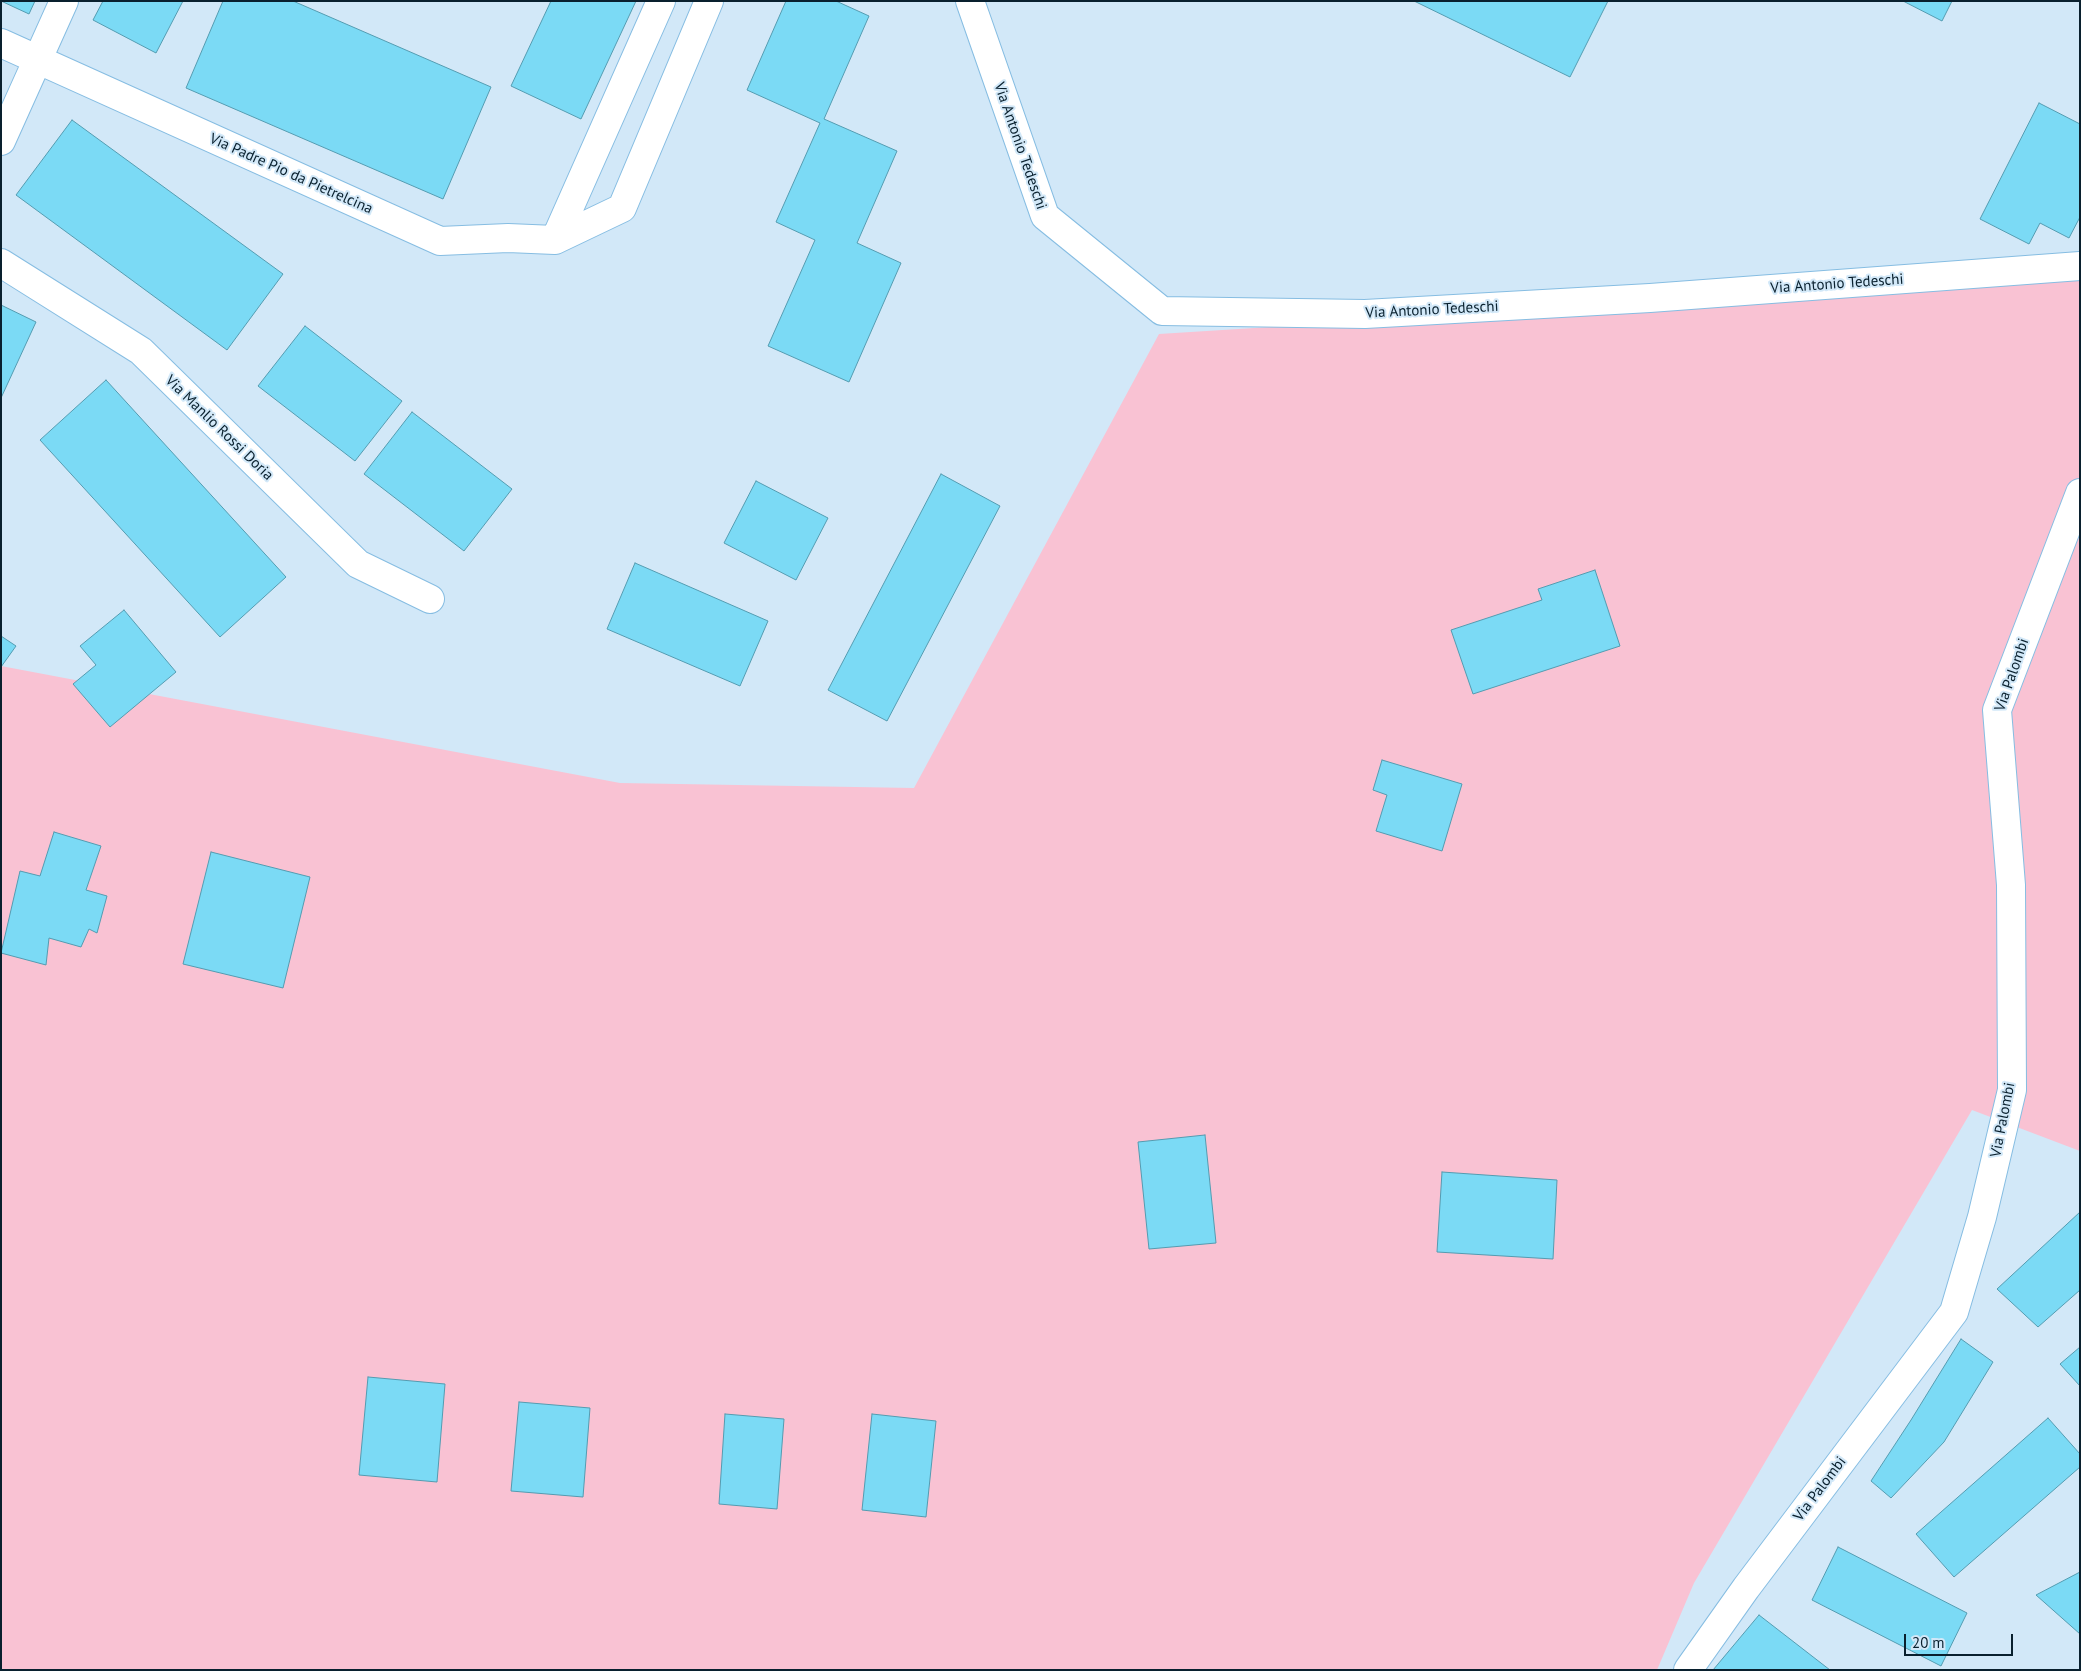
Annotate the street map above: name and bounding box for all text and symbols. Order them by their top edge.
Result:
street label: Via Antonio Tedeschi [990,80,1050,212]
street label: Via Padre Pio da Pietrelcina [207,130,375,218]
street label: Via Antonio Tedeschi [1770,270,1904,298]
street label: Via Antonio Tedeschi [1365,298,1499,322]
street label: Via Manlio Rossi Doria [161,372,277,484]
street label: Via Palombi [1991,636,2033,714]
street label: Via Palombi [1987,1081,2019,1159]
street label: Via Palombi [1790,1453,1850,1525]
scale bar [1906,1624,2015,1656]
text: 20 m [1912,1633,1945,1652]

